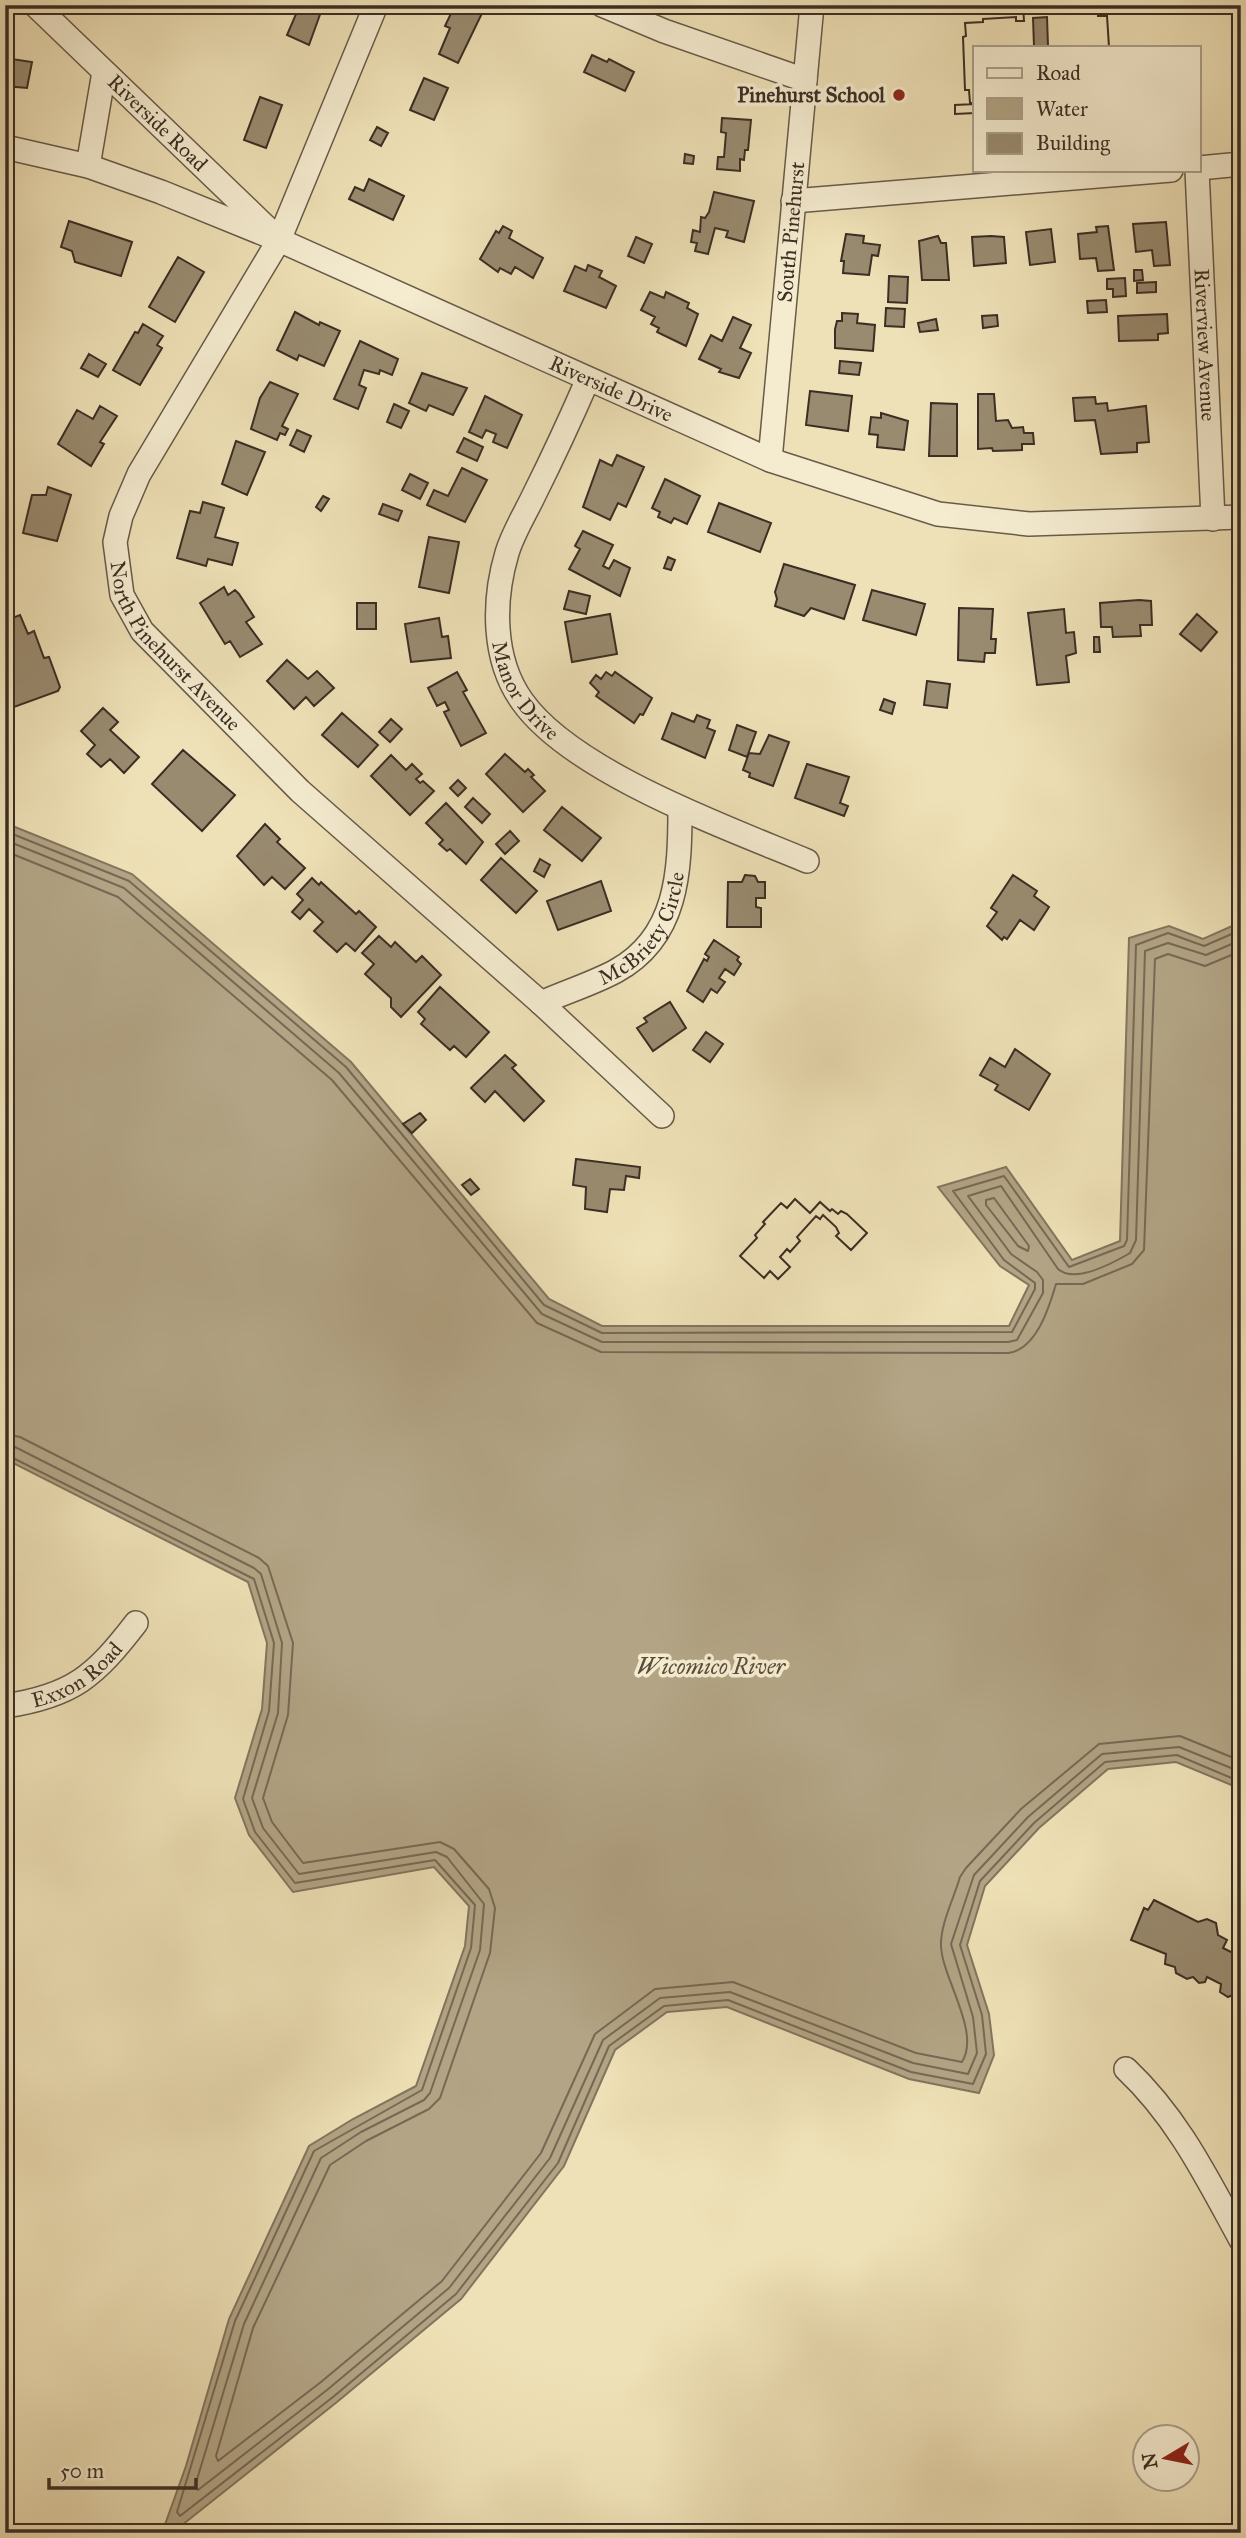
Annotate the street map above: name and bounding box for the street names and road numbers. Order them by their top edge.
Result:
street label: Riverside Road [102,69,213,177]
street label: South Pinehurst [772,160,811,304]
street label: Riverview Avenue [1189,268,1222,422]
street label: Riverside Drive [545,350,677,428]
street label: North Pinehurst Avenue [105,559,247,737]
street label: Manor Drive [486,639,564,746]
street label: McBriety Circle [594,870,690,991]
street label: Exxon Road [29,1636,128,1714]

